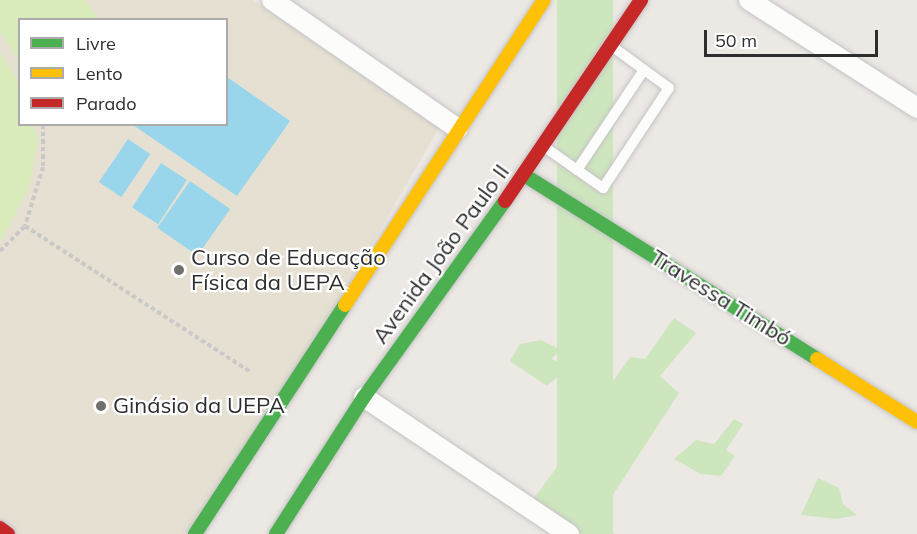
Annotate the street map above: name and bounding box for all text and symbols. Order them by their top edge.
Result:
legend [18,18,228,126]
scale bar [707,18,881,56]
text: 50 m [715,29,757,52]
text: Livre [76,32,116,55]
text: Lento [76,62,123,85]
text: Parado [76,92,136,115]
street label: Avenida João Paulo II [367,159,515,349]
place label: Curso de Educação Física da UEPA [191,244,386,296]
street label: Travessa Timbó [646,244,796,352]
marker: Curso de Educação Física da UEPA [172,263,186,277]
place label: Ginásio da UEPA [113,393,285,419]
marker: Ginásio da UEPA [94,399,108,413]

